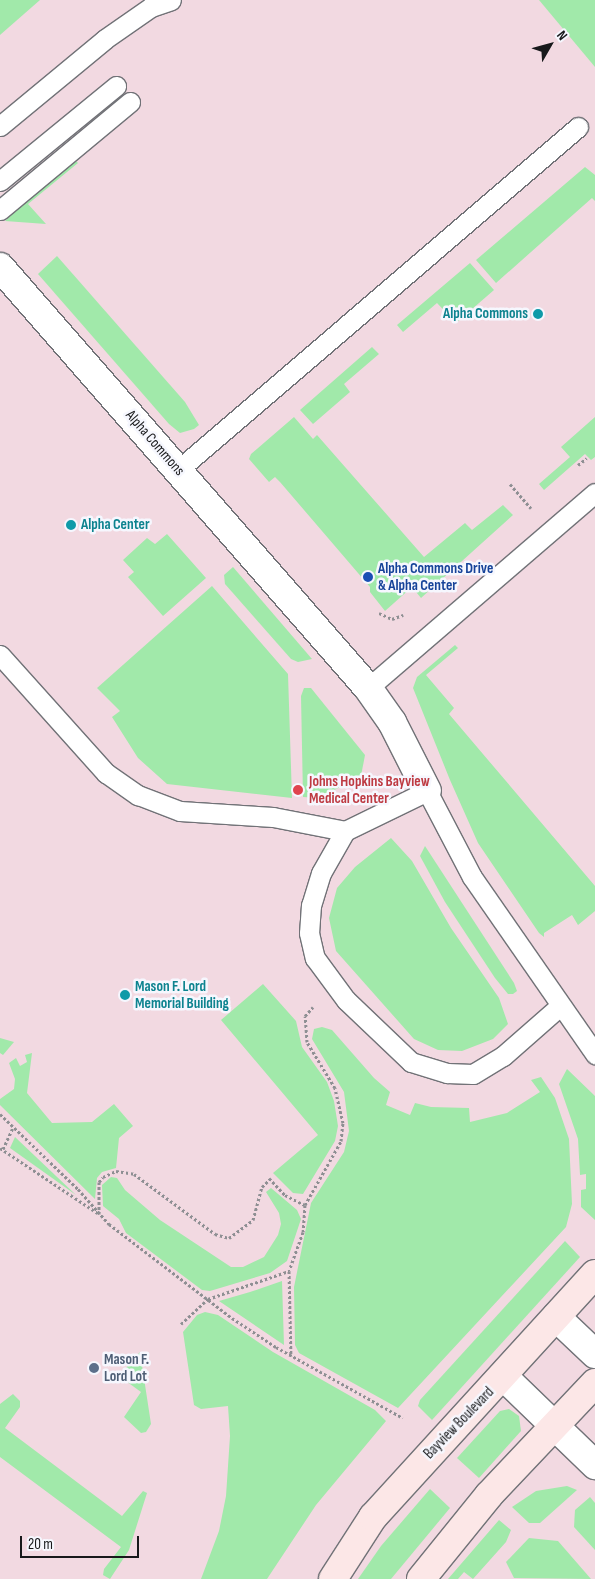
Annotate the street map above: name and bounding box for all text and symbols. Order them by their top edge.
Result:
north arrow [525,20,575,70]
text: N [553,27,571,44]
place label: Alpha Commons [443,305,528,323]
marker: Alpha Commons [532,308,544,320]
street label: Alpha Commons [122,407,188,479]
place label: Alpha Center [81,516,150,534]
marker: Alpha Center [65,519,77,531]
place label: Alpha Commons Drive & Alpha Center [378,559,493,594]
marker: Alpha Commons Drive & Alpha Center [362,571,374,583]
place label: Johns Hopkins Bayview Medical Center [309,772,430,807]
marker: Johns Hopkins Bayview Medical Center [291,783,305,797]
place label: Mason F. Lord Memorial Building [135,977,229,1012]
marker: Mason F. Lord Memorial Building [119,989,131,1001]
place label: Mason F. Lord Lot [104,1350,149,1385]
marker: Mason F. Lord Lot [88,1362,100,1374]
street label: Bayview Boulevard [420,1383,498,1463]
scale bar [22,1526,141,1558]
text: 20 m [28,1535,53,1554]

